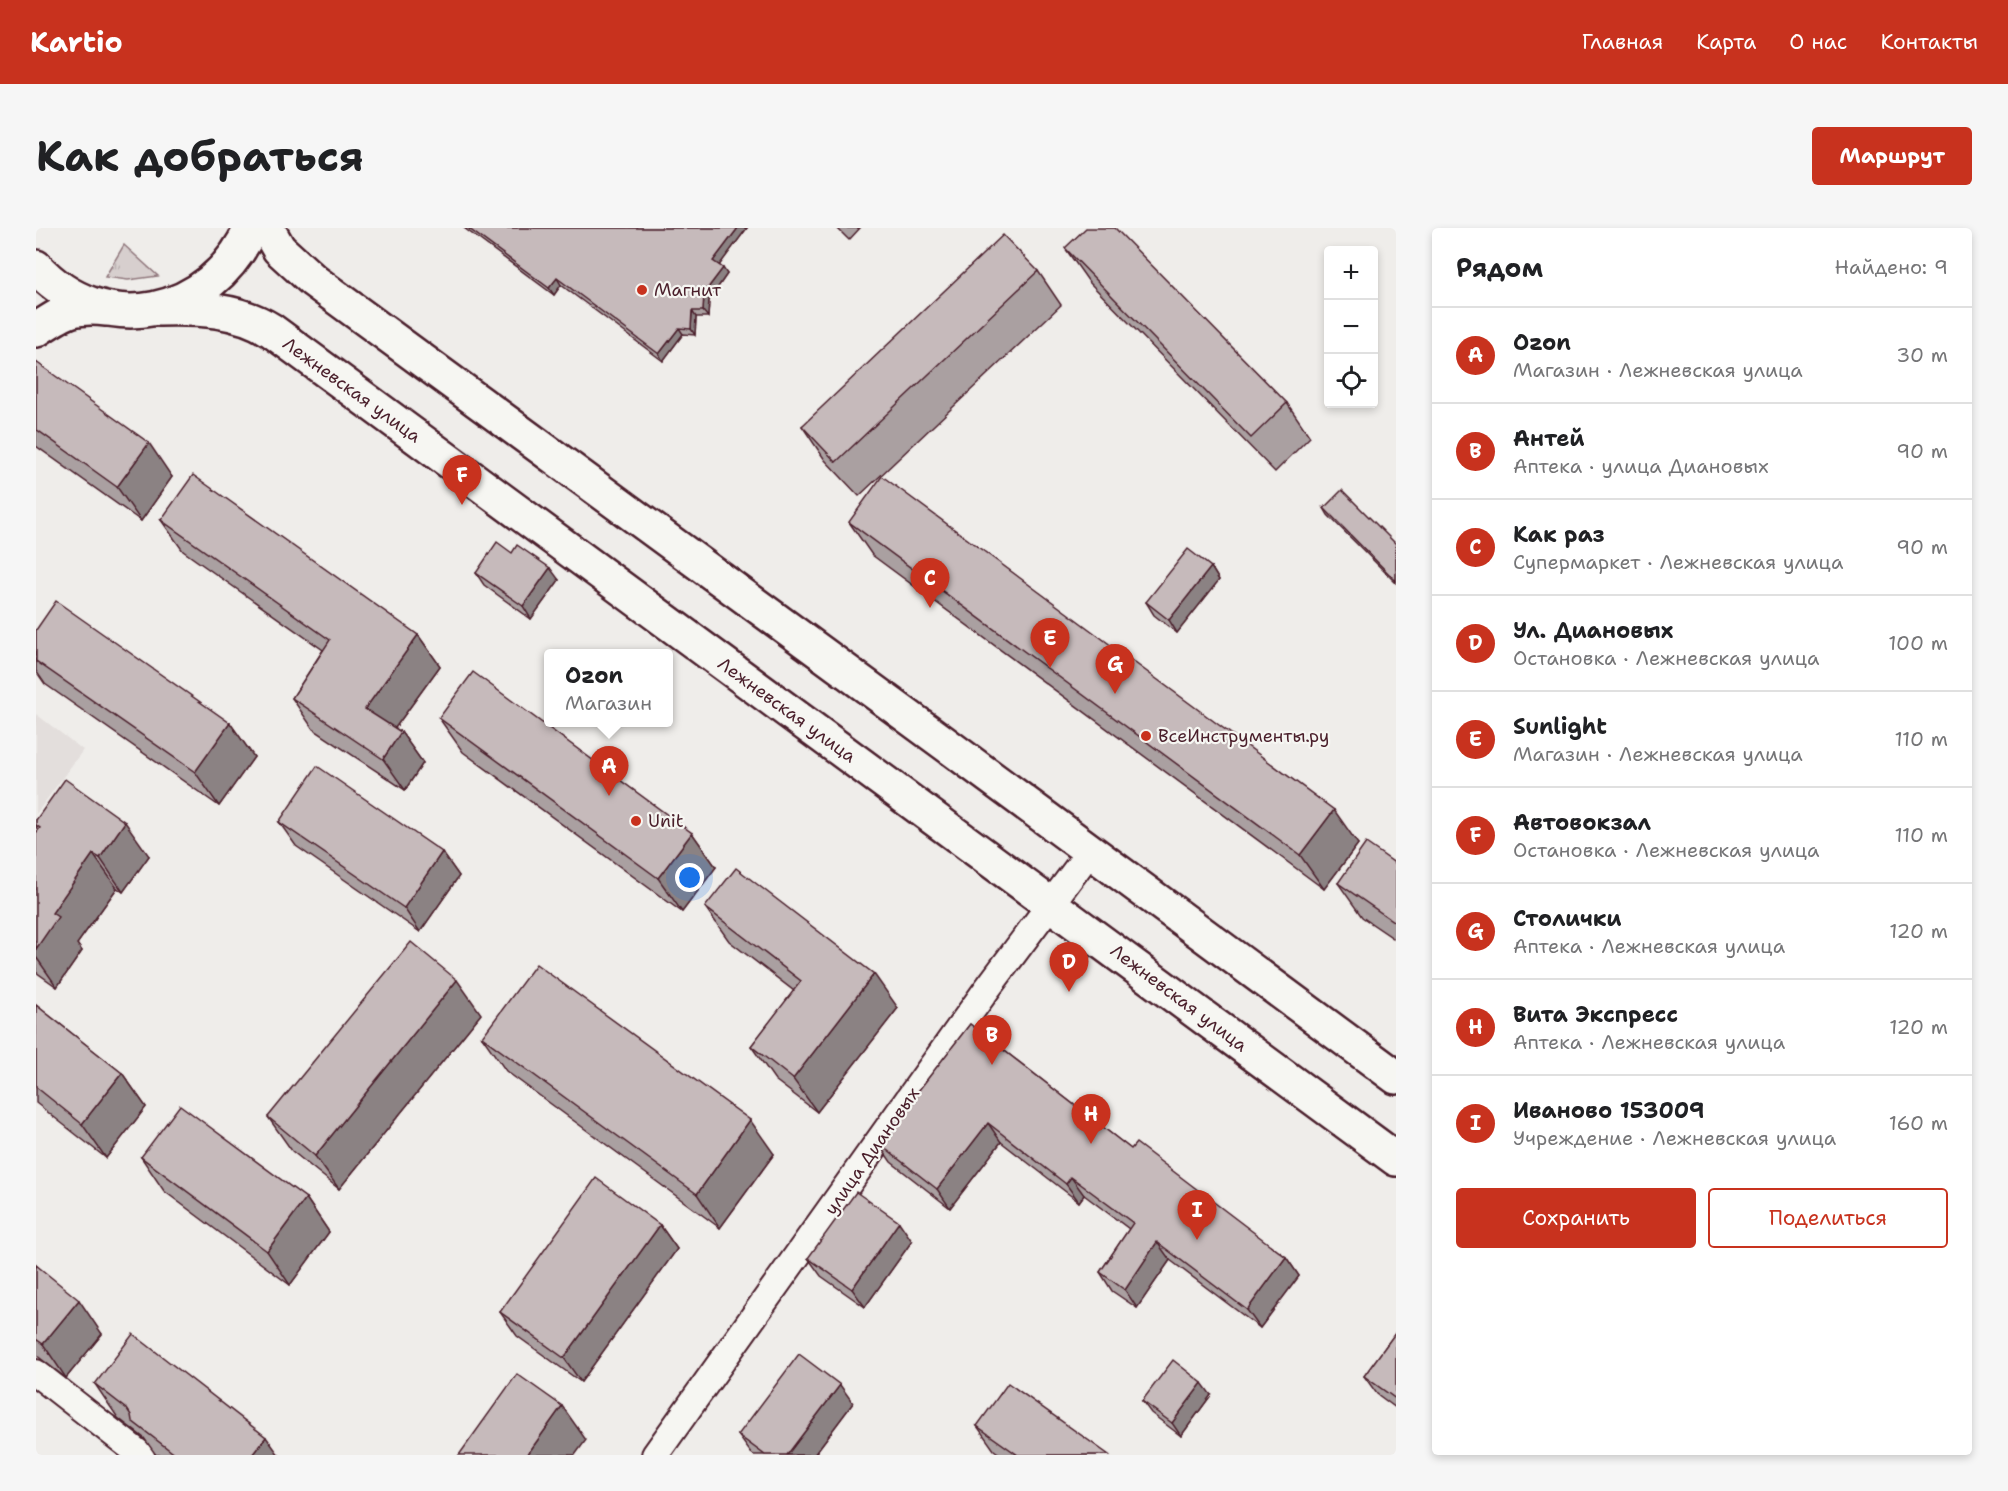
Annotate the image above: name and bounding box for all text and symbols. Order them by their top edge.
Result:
text: Kartio [30,23,123,61]
text: Главная [1582,28,1663,56]
text: Карта [1696,28,1756,56]
text: О нас [1789,28,1847,56]
text: Контакты [1880,28,1978,56]
button: Маршрут [1812,127,1972,185]
text: Как добраться [36,128,364,184]
map controls [1324,246,1378,408]
button: + [1324,246,1378,300]
text: Рядом [1456,250,1543,285]
text: Найдено: 9 [1835,254,1948,280]
place label: Магнит [654,278,722,302]
marker: Магнит [635,283,649,297]
button: − [1324,300,1378,354]
text: Ozon [1513,328,1571,357]
street label: Лежневская улица [278,332,426,448]
text: A [1468,342,1483,368]
text: 30 m [1896,342,1948,368]
button: locate [1324,354,1378,408]
text: Магазин · Лежневская улица [1513,357,1803,383]
text: Антей [1513,424,1585,453]
text: B [1469,438,1482,464]
text: 90 m [1896,438,1948,464]
text: Аптека · улица Диановых [1513,453,1769,479]
pin: F [442,456,482,505]
text: Как раз [1513,520,1604,549]
text: C [1469,534,1482,560]
text: 90 m [1896,534,1948,560]
text: Супермаркет · Лежневская улица [1513,549,1843,575]
pin: C [910,558,950,608]
text: Ул. Диановых [1513,616,1673,645]
pin: E [1030,618,1070,668]
text: D [1468,630,1483,656]
text: 100 m [1888,630,1948,656]
pin: G [1096,644,1134,694]
text: Остановка · Лежневская улица [1513,645,1819,671]
popup [544,649,673,727]
street label: Лежневская улица [713,652,861,768]
text: Ozon [565,661,623,690]
text: Магазин [565,690,652,716]
text: Sunlight [1513,712,1607,741]
place label: ВсеИнструменты.ру [1158,724,1329,748]
text: E [1469,726,1482,752]
text: 110 m [1894,726,1948,752]
marker: ВсеИнструменты.ру [1139,729,1153,743]
text: Магазин · Лежневская улица [1513,741,1803,767]
pin: A [590,746,628,796]
text: Автовокзал [1513,808,1651,837]
place label: Unit [648,809,684,833]
marker: Unit [629,814,643,828]
text: F [1470,822,1481,848]
text: 110 m [1894,822,1948,848]
text: Остановка · Лежневская улица [1513,837,1819,863]
your location [675,863,704,892]
text: Столички [1513,904,1622,933]
text: G [1467,918,1484,944]
text: 120 m [1889,918,1948,944]
text: Аптека · Лежневская улица [1513,933,1785,959]
street label: Лежневская улица [1106,939,1252,1057]
pin: D [1050,942,1088,992]
text: Вита Экспресс [1513,1000,1678,1029]
text: H [1468,1014,1483,1040]
text: 120 m [1889,1014,1948,1040]
pin: B [972,1016,1012,1065]
text: Аптека · Лежневская улица [1513,1029,1785,1055]
street label: улица Диановых [819,1082,925,1220]
pin: H [1072,1094,1110,1144]
text: Иваново 153009 [1513,1096,1704,1125]
text: I [1470,1110,1481,1136]
text: 160 m [1889,1110,1948,1136]
text: Учреждение · Лежневская улица [1513,1125,1836,1151]
button: Сохранить [1456,1188,1696,1248]
button: Поделиться [1708,1188,1948,1248]
pin: I [1178,1190,1216,1240]

